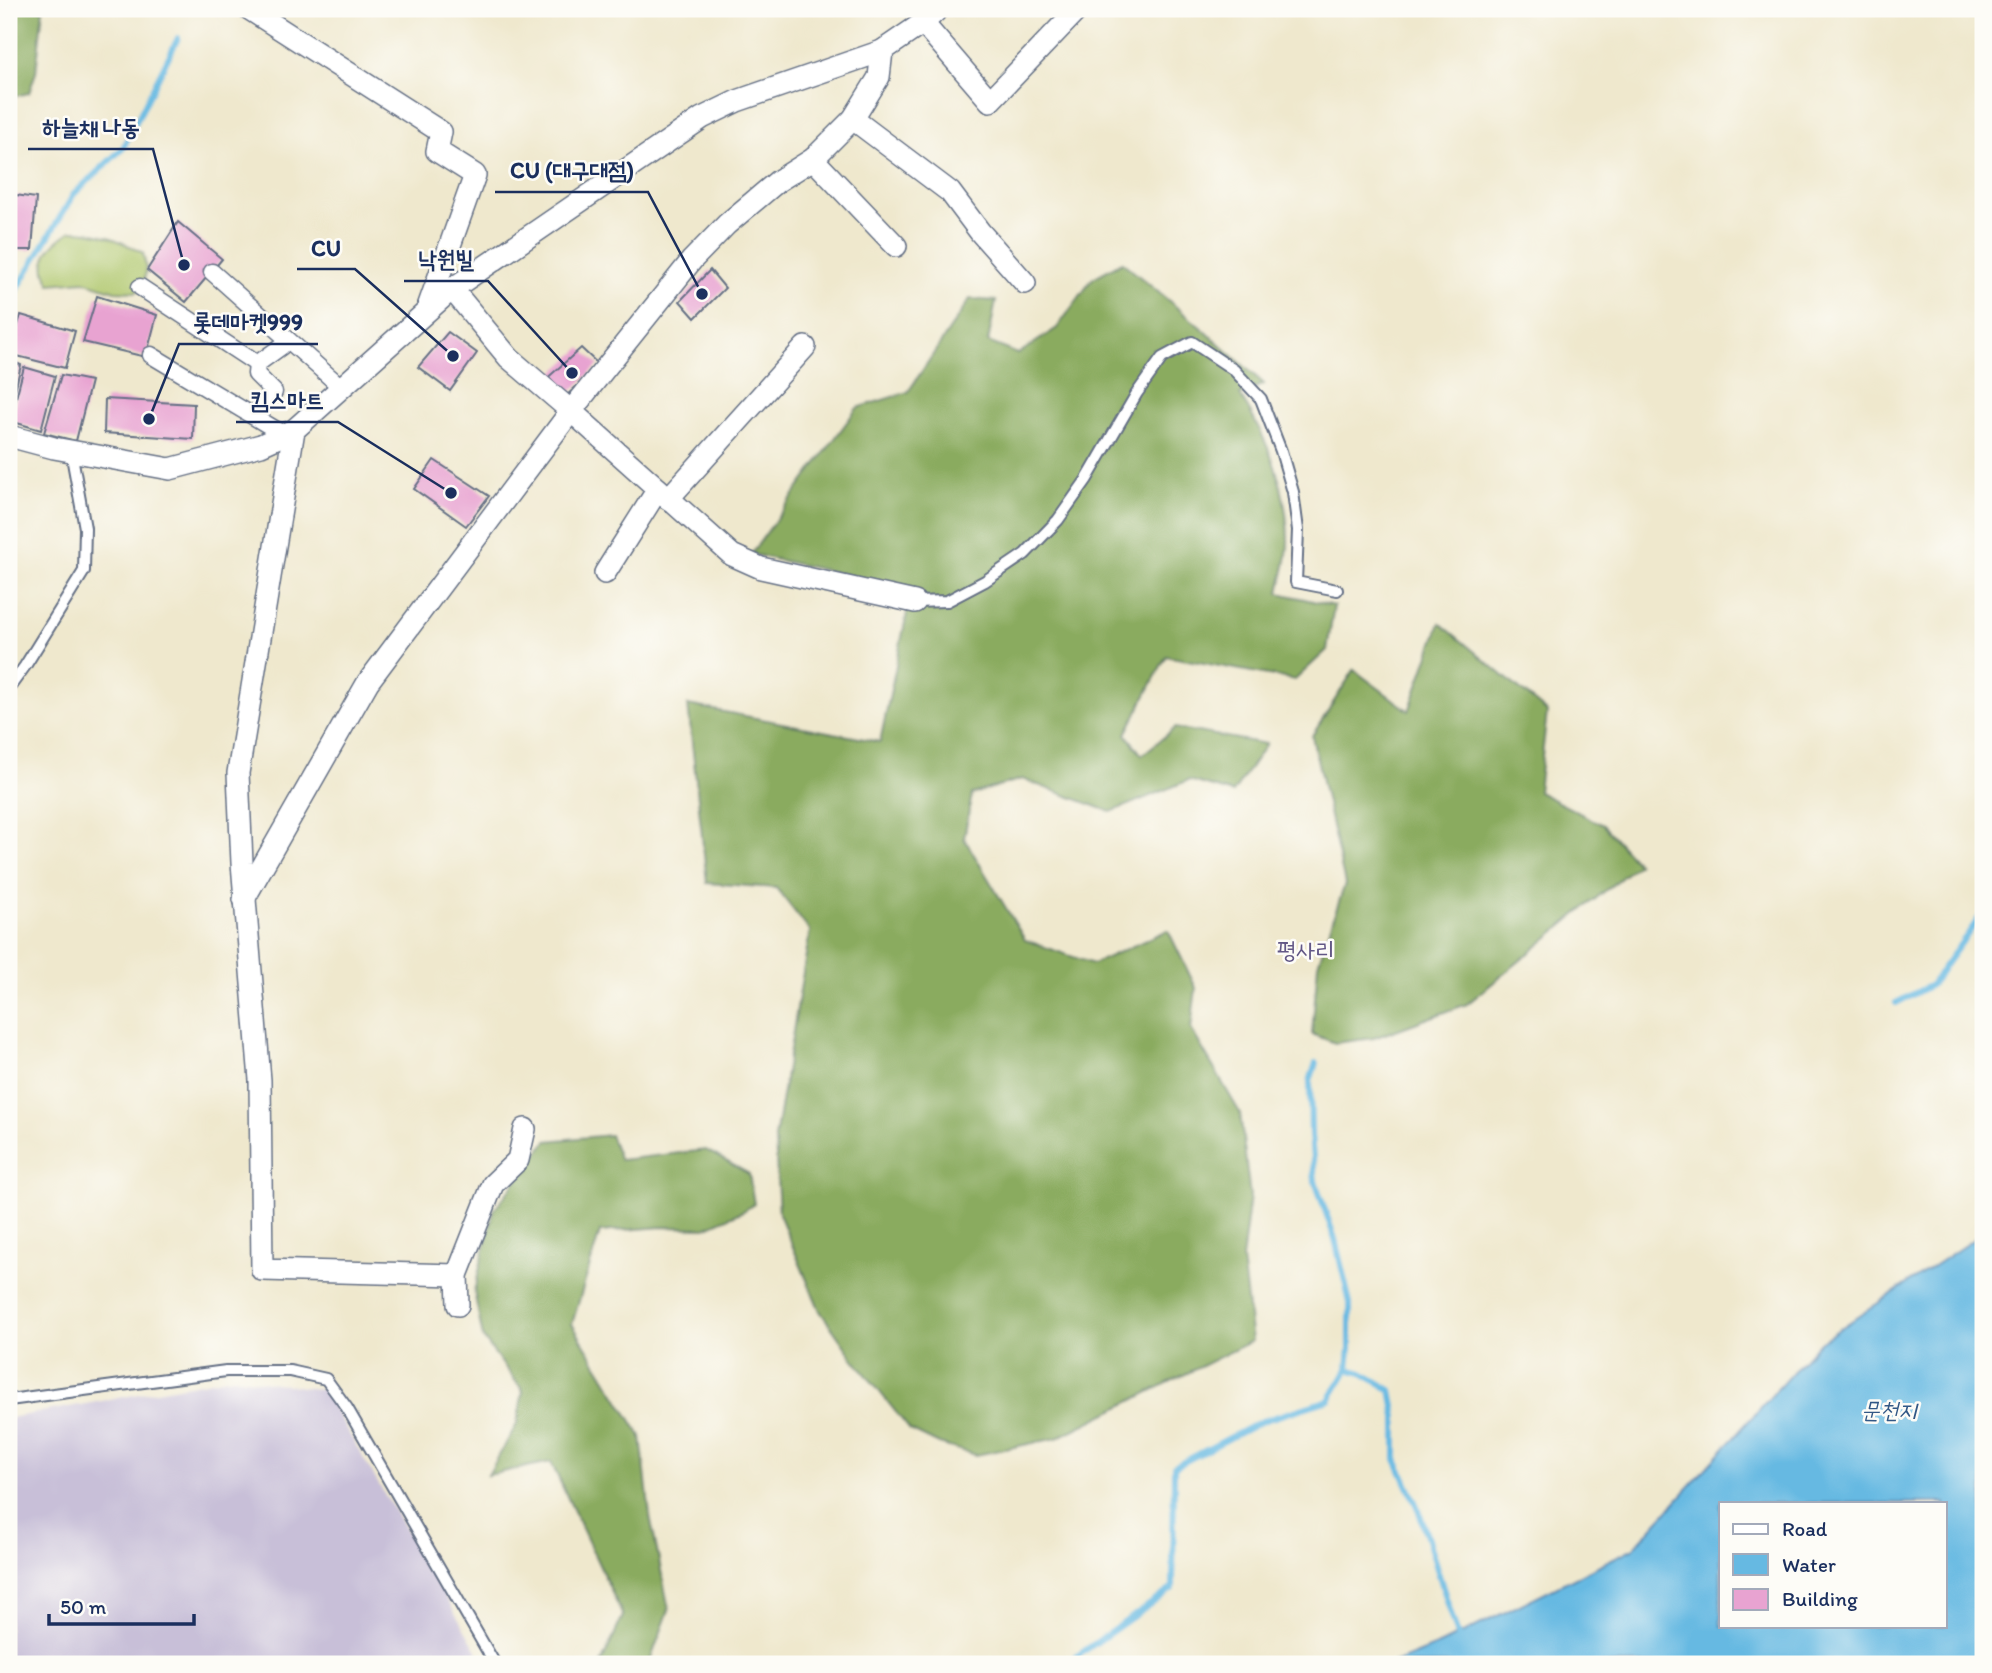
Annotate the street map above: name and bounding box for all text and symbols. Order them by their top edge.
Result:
callout: 하늘채 나동 [28,105,153,149]
text: 하늘채 나동 [42,113,140,141]
callout: CU (대구대점) [495,148,648,192]
text: CU (대구대점) [510,156,634,184]
callout: CU [297,225,355,269]
text: CU [311,234,341,262]
callout: 낙원빌 [404,237,488,281]
text: 낙원빌 [418,245,474,273]
callout: 롯데마켓999 [179,300,318,344]
text: 롯데마켓999 [193,308,303,336]
callout: 킴스마트 [236,378,338,422]
text: 킴스마트 [250,386,324,414]
district label: 평사리 [1277,935,1335,964]
water label: 문천지 [1861,1396,1919,1424]
legend [1719,1502,1946,1628]
text: Road [1782,1516,1828,1541]
text: Water [1782,1552,1836,1577]
scale bar [49,1582,194,1626]
text: Building [1782,1586,1858,1611]
text: 50 m [60,1594,107,1619]

